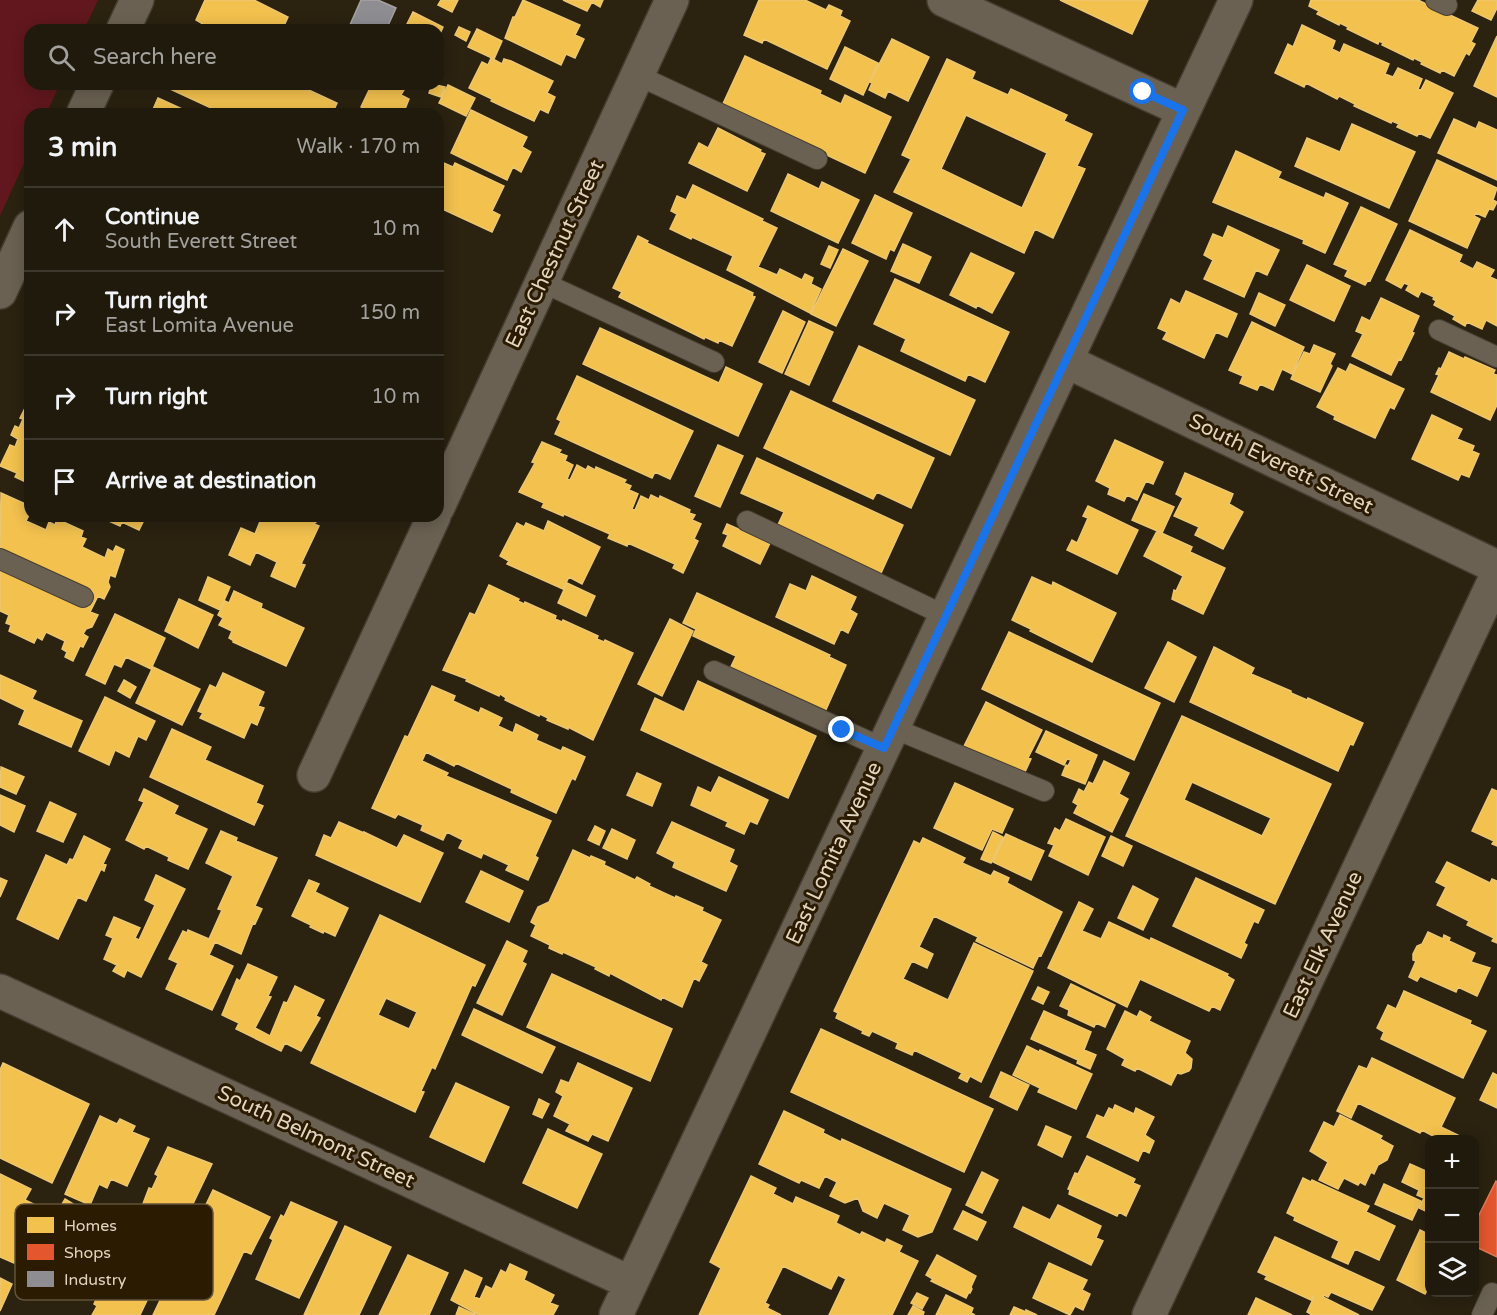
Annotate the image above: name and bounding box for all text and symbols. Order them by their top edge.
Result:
search box [24,24,444,90]
icon: search [45,41,78,74]
text: Search here [93,44,217,70]
route start [1129,78,1155,104]
text: 3 min [48,132,117,163]
text: Walk · 170 m [297,135,420,159]
street label: East Chestnut Street [500,156,610,352]
text: Continue [105,204,200,230]
icon: ahead [48,213,81,246]
text: 10 m [371,217,420,241]
text: South Everett Street [105,230,297,254]
text: Turn right [105,288,207,314]
icon: right [48,297,81,330]
text: 150 m [359,301,420,325]
text: East Lomita Avenue [105,314,294,338]
icon: right [48,381,81,414]
text: Turn right [105,384,207,410]
text: 10 m [371,385,420,409]
street label: South Everett Street [1185,409,1377,519]
icon: arrive [48,465,81,498]
text: Arrive at destination [105,468,316,494]
route end [828,716,854,742]
street label: East Lomita Avenue [781,758,887,948]
street label: East Elk Avenue [1278,867,1368,1022]
street label: South Belmont Street [214,1080,418,1194]
map controls [1425,1135,1479,1297]
button: + [1425,1135,1479,1189]
button: − [1425,1189,1479,1243]
legend [15,1204,213,1300]
text: Homes [64,1216,117,1236]
text: Shops [64,1243,111,1263]
button: layers [1425,1243,1479,1297]
text: Industry [64,1270,127,1290]

